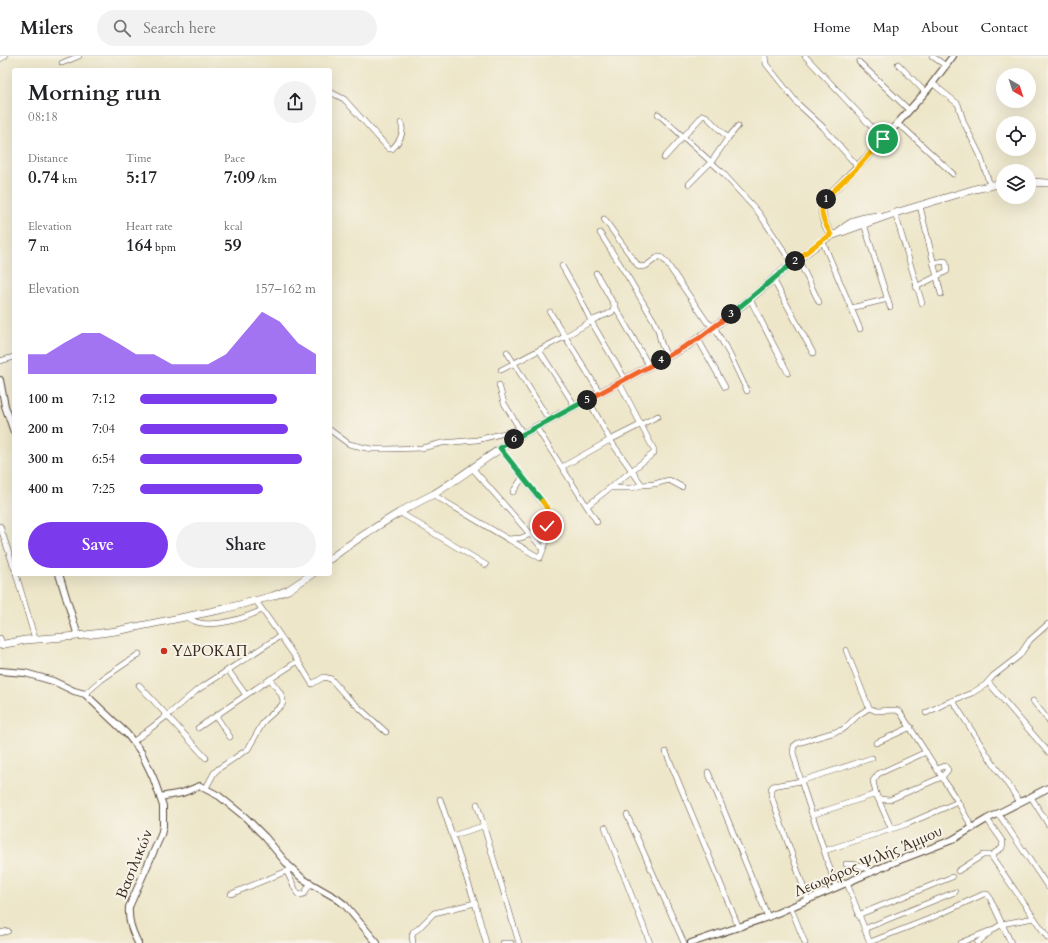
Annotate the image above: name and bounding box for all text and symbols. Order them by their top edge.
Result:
search box [97,10,377,46]
text: Milers [20,15,73,41]
icon: search [111,17,133,39]
text: Search here [143,18,216,38]
text: Home [813,18,851,37]
text: Map [873,18,899,37]
text: About [921,18,958,37]
text: Contact [980,18,1028,37]
north arrow [996,68,1036,108]
map controls [996,68,1036,204]
text: Morning run [28,78,161,108]
button: share [274,81,316,123]
text: 08:18 [28,108,58,126]
button: locate [996,116,1036,156]
pin [866,122,900,156]
icon: arrive [872,128,894,150]
text: Distance [28,151,68,166]
text: Time [126,151,151,166]
text: Pace [224,151,245,166]
button: layers [996,164,1036,204]
text: 0.74 [28,166,59,189]
text: 5:17 [126,166,157,189]
text: 7:09 [224,166,255,189]
text: km [59,172,77,187]
text: /km [255,172,277,187]
pin: 1 [816,189,836,209]
text: 1 [823,191,829,206]
text: Elevation [28,219,72,234]
text: Heart rate [126,219,173,234]
text: kcal [224,219,242,234]
text: 7 [28,234,37,257]
text: 164 [126,234,152,257]
text: 59 [224,234,241,257]
text: m [37,240,49,255]
text: bpm [152,240,176,255]
pin: 2 [785,251,805,271]
text: 2 [792,253,798,268]
text: Elevation [28,280,80,298]
text: 157–162 m [254,280,316,298]
pin: 3 [721,304,741,324]
text: 3 [728,306,734,321]
pin: 4 [651,350,671,370]
text: 4 [658,352,664,367]
text: 100 m [28,390,63,408]
text: 7:12 [92,390,115,408]
pin: 5 [577,390,597,410]
text: 5 [584,392,590,407]
text: 200 m [28,420,63,438]
text: 7:04 [92,420,115,438]
pin: 6 [504,429,524,449]
text: 6 [511,431,517,446]
text: 300 m [28,450,63,468]
text: 6:54 [92,450,115,468]
text: 400 m [28,480,63,498]
text: 7:25 [92,480,115,498]
pin [530,509,564,543]
icon: check [536,515,558,537]
button: Save [28,522,168,568]
button: Share [176,522,316,568]
place label: ΥΔΡΟΚΑΠ [172,641,248,661]
marker: ΥΔΡΟΚΑΠ [159,646,169,656]
street label: Λεωφόρος Ψιλής Άμμου [791,821,945,901]
street label: Βασιλικών [111,826,157,902]

